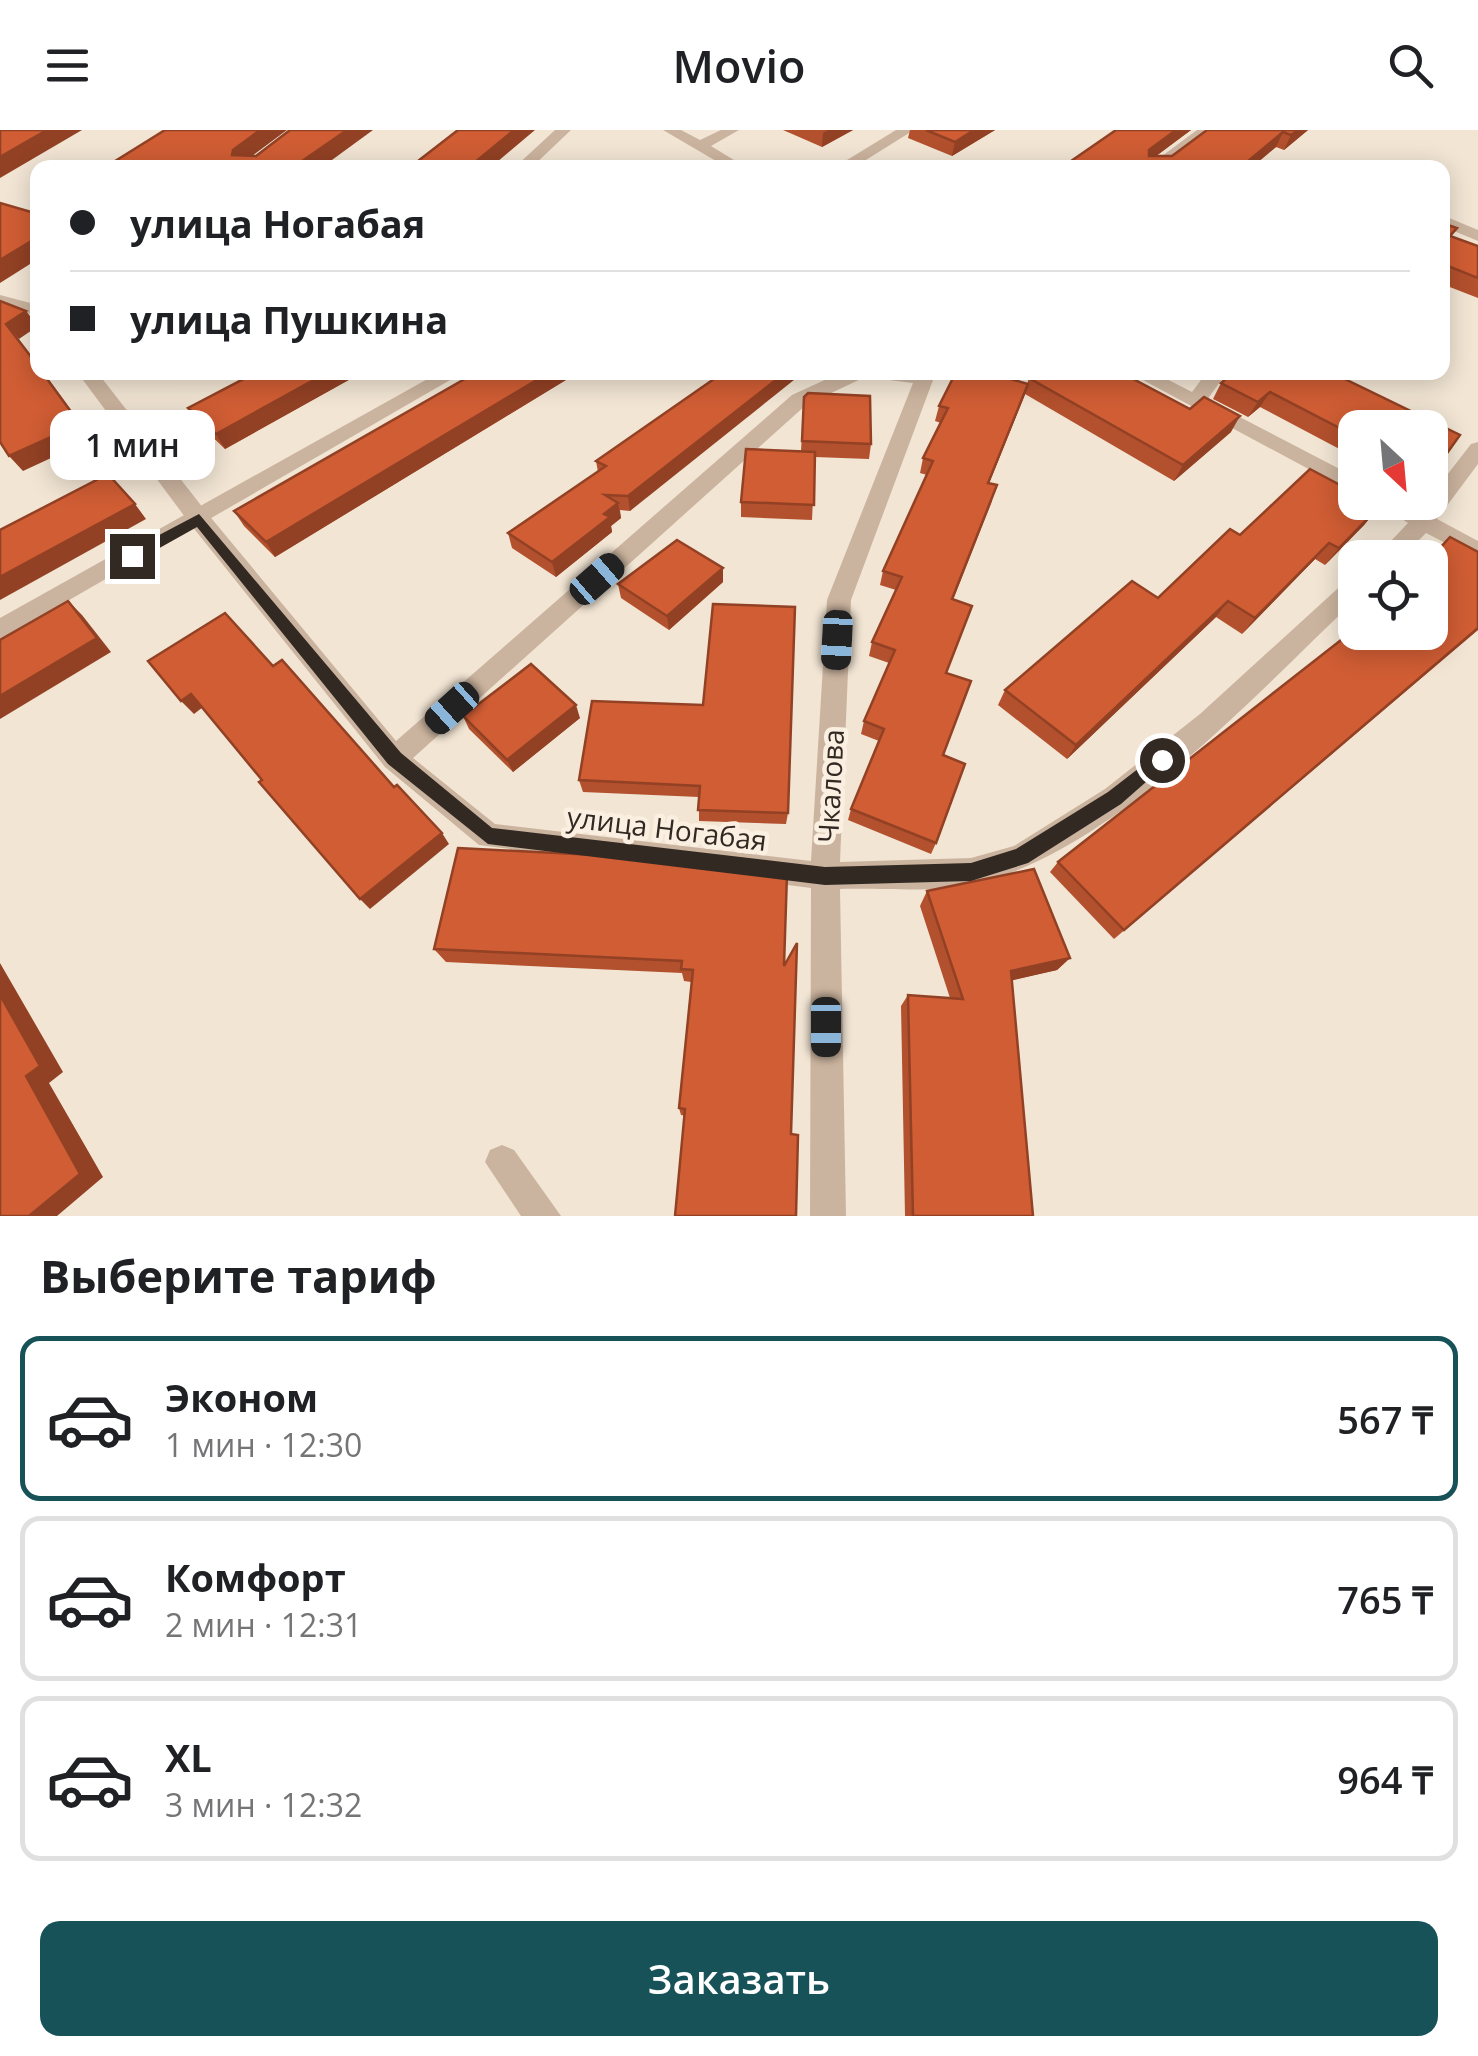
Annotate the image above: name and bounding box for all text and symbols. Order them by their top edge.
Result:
text: Movio [673,35,805,96]
icon: menu [40,38,95,93]
icon: search [1383,38,1438,93]
text: улица Ногабая [130,197,425,249]
text: улица Пушкина [130,293,448,345]
north arrow [1338,410,1448,520]
map controls [1338,410,1448,650]
callout: 1 мин [49,411,214,481]
text: 1 мин [85,423,180,466]
route end [110,534,155,579]
button: locate [1338,540,1448,650]
car [565,548,629,610]
car [820,609,854,671]
car [420,677,484,739]
street label: Чкалова [808,728,852,844]
route start [1140,738,1185,783]
street label: улица Ногабая [565,797,769,859]
car [811,997,841,1057]
text: Выберите тариф [40,1245,437,1306]
text: Эконом [165,1371,318,1423]
icon: car [45,1374,135,1464]
text: 567 ₸ [1337,1393,1433,1445]
text: 1 мин · 12:30 [165,1423,362,1466]
text: Комфорт [165,1551,346,1603]
icon: car [45,1554,135,1644]
text: 765 ₸ [1337,1573,1433,1625]
text: 2 мин · 12:31 [165,1603,362,1646]
text: XL [165,1731,212,1783]
icon: car [45,1734,135,1824]
text: 964 ₸ [1337,1753,1433,1805]
text: 3 мин · 12:32 [165,1783,362,1826]
button: Заказать [40,1921,1438,2036]

